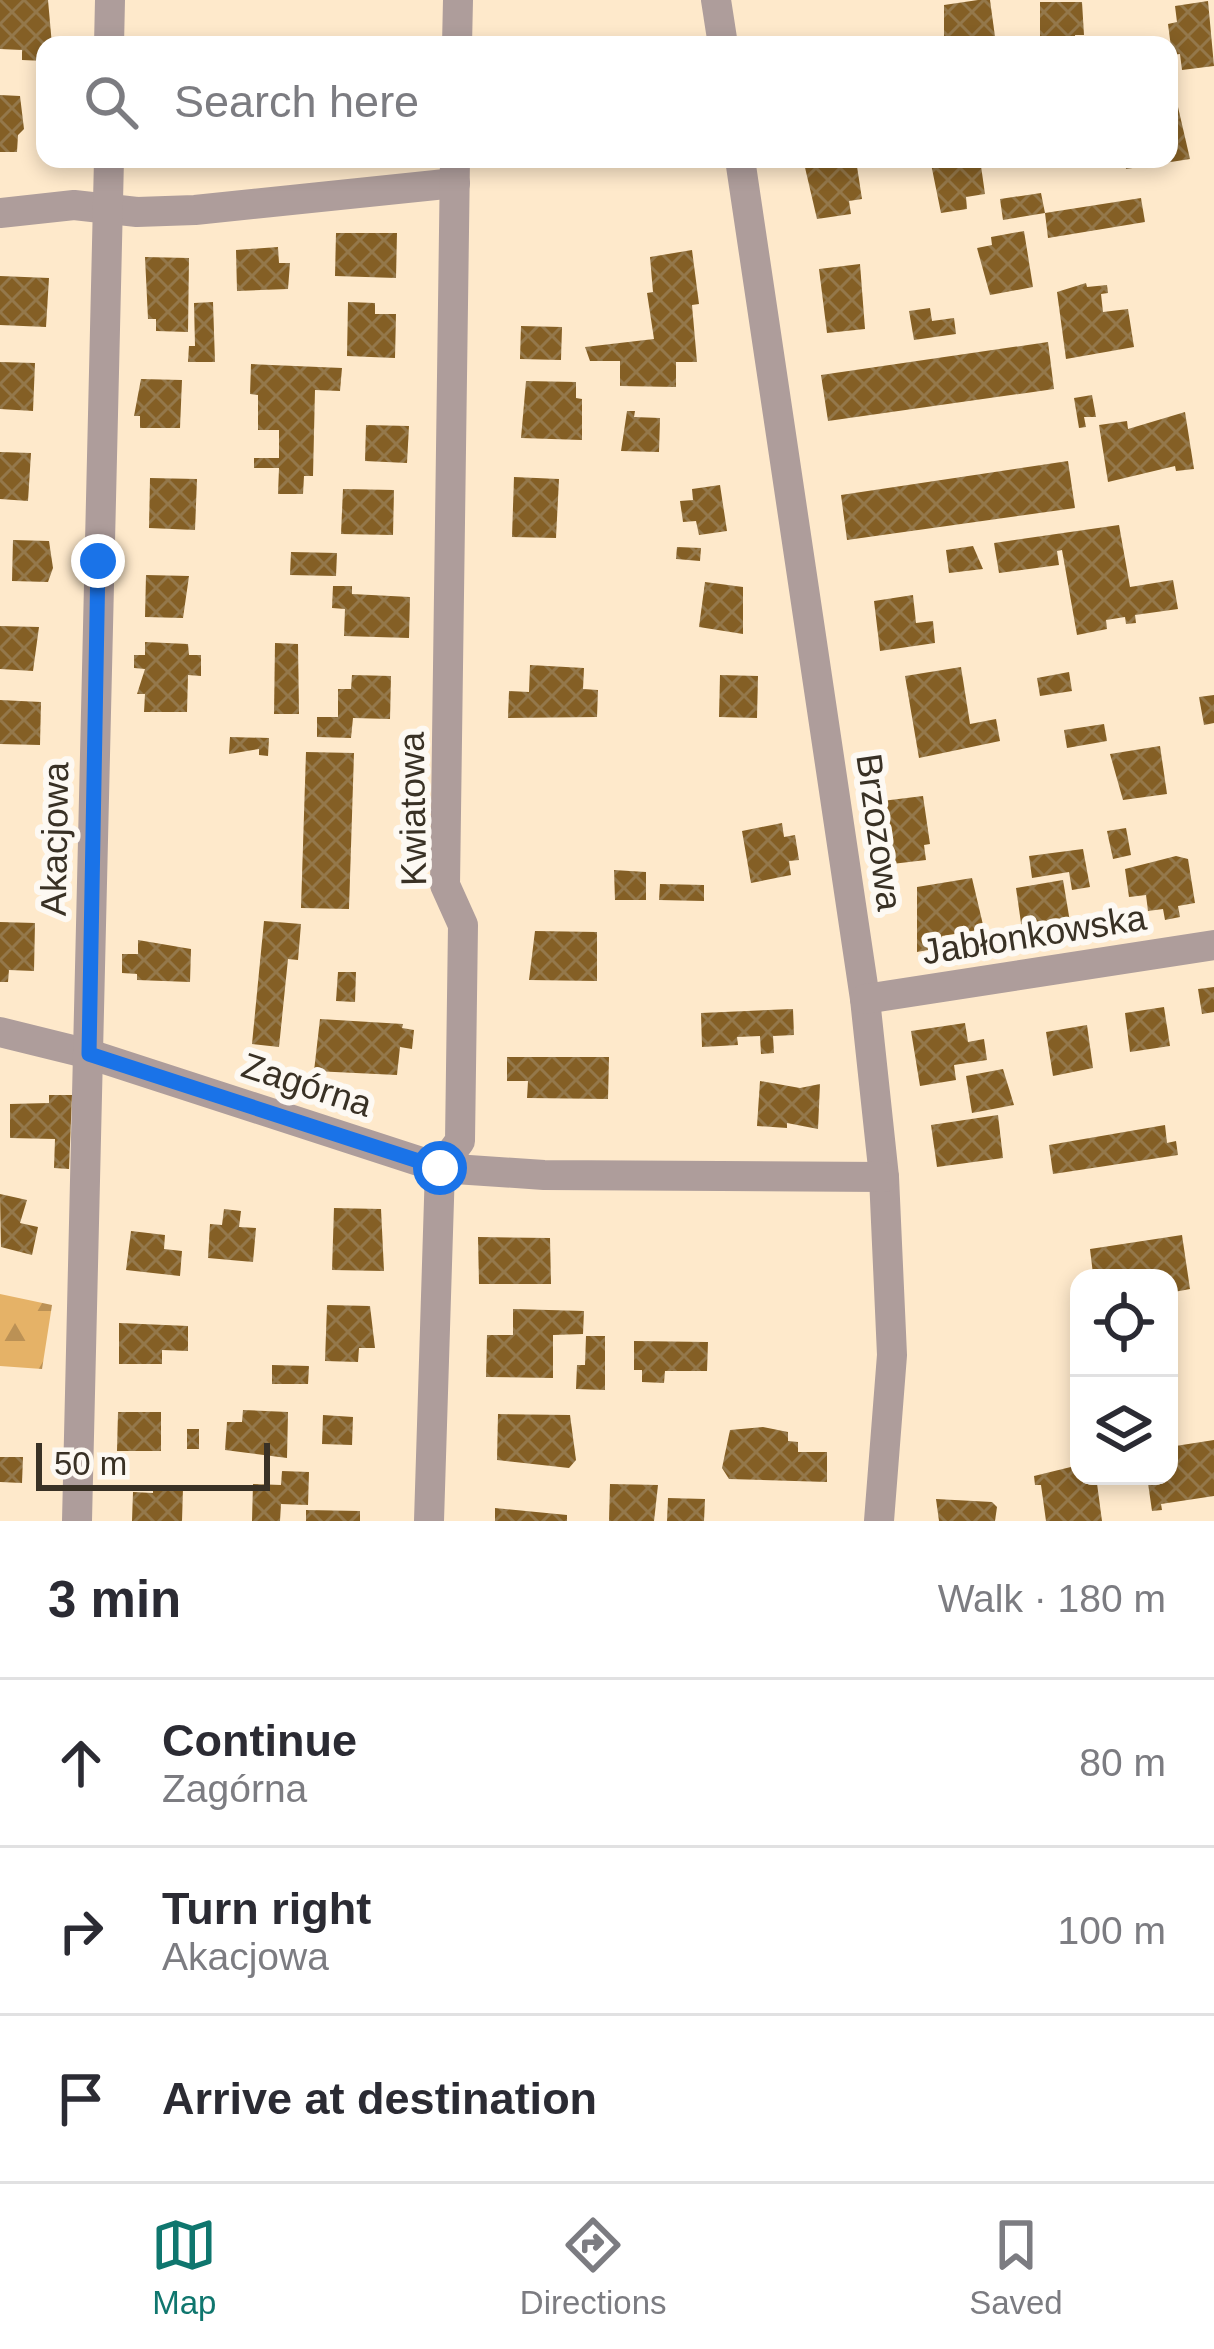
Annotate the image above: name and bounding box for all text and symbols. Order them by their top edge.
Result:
search box [36,36,1178,168]
icon: search [78,69,144,135]
text: Search here [174,76,419,127]
route end [71,534,125,588]
street label: Kwiatowa [391,731,434,886]
street label: Brzozowa [848,751,911,914]
street label: Akacjowa [33,761,76,916]
street label: Jabłonkowska [919,896,1150,972]
street label: Zagórna [237,1044,378,1125]
route start [413,1141,467,1195]
map controls [1070,1269,1178,1485]
button: locate [1070,1269,1178,1377]
button: layers [1070,1377,1178,1485]
scale bar [36,1437,270,1490]
text: 50 m [54,1445,127,1482]
text: 3 min [48,1571,181,1628]
text: Walk · 180 m [938,1577,1166,1620]
text: Continue [162,1715,357,1766]
icon: ahead [48,1730,114,1796]
text: 80 m [1079,1741,1166,1784]
text: Zagórna [162,1767,307,1810]
text: Turn right [162,1883,371,1934]
icon: right [48,1898,114,1964]
text: 100 m [1058,1909,1166,1952]
text: Akacjowa [162,1935,329,1978]
icon: arrive [48,2066,114,2132]
text: Arrive at destination [162,2073,597,2124]
tab: Map [151,2212,217,2322]
tab: Directions [520,2212,667,2322]
tab: Saved [969,2212,1063,2322]

